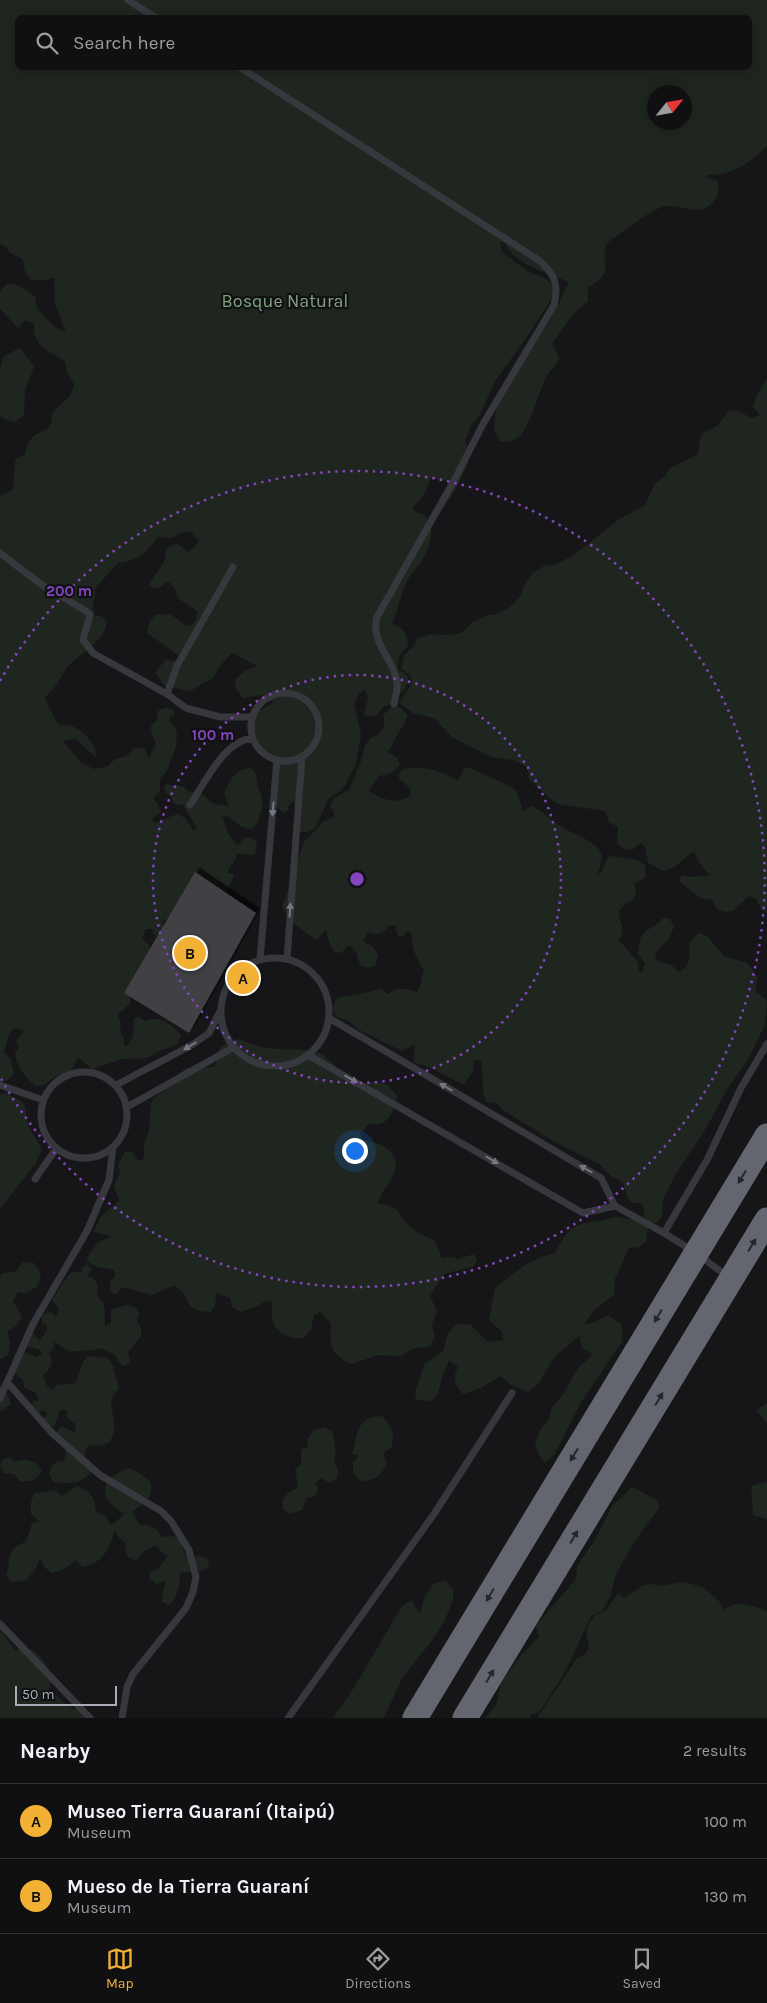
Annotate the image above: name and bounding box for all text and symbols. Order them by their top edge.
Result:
search box [15,15,752,70]
icon: search [33,29,61,57]
text: Search here [73,32,175,54]
north arrow [647,85,692,130]
park label: Bosque Natural [222,290,348,312]
text: 200 m [46,582,92,600]
text: 100 m [192,726,234,744]
one-way arrow [268,801,276,817]
centre of rings [348,870,366,888]
one-way arrow [287,902,295,918]
pin: B [174,934,206,972]
pin: A [227,959,259,997]
one-way arrow [183,1042,196,1051]
one-way arrow [344,1074,357,1083]
one-way arrow [440,1082,453,1091]
your location [342,1138,368,1164]
one-way arrow [485,1155,498,1164]
one-way arrow [580,1165,593,1174]
one-way arrow [737,1171,746,1184]
one-way arrow [748,1238,757,1251]
one-way arrow [653,1310,662,1323]
one-way arrow [654,1392,663,1405]
one-way arrow [569,1449,578,1462]
one-way arrow [570,1531,579,1544]
one-way arrow [485,1588,494,1601]
one-way arrow [485,1670,494,1683]
scale bar [15,1683,118,1706]
text: 50 m [22,1686,55,1703]
text: Nearby [20,1739,90,1763]
text: 2 results [683,1741,747,1760]
text: Museo Tierra Guaraní (Itaipú) [67,1801,335,1823]
text: A [31,1812,41,1831]
text: 100 m [704,1812,747,1831]
text: Museum [67,1823,132,1842]
text: Mueso de la Tierra Guaraní [67,1876,309,1898]
text: B [31,1887,41,1906]
text: 130 m [704,1887,747,1906]
text: Museum [67,1898,132,1917]
tab: Map [106,1945,134,1992]
tab: Directions [345,1945,411,1992]
tab: Saved [623,1945,661,1992]

